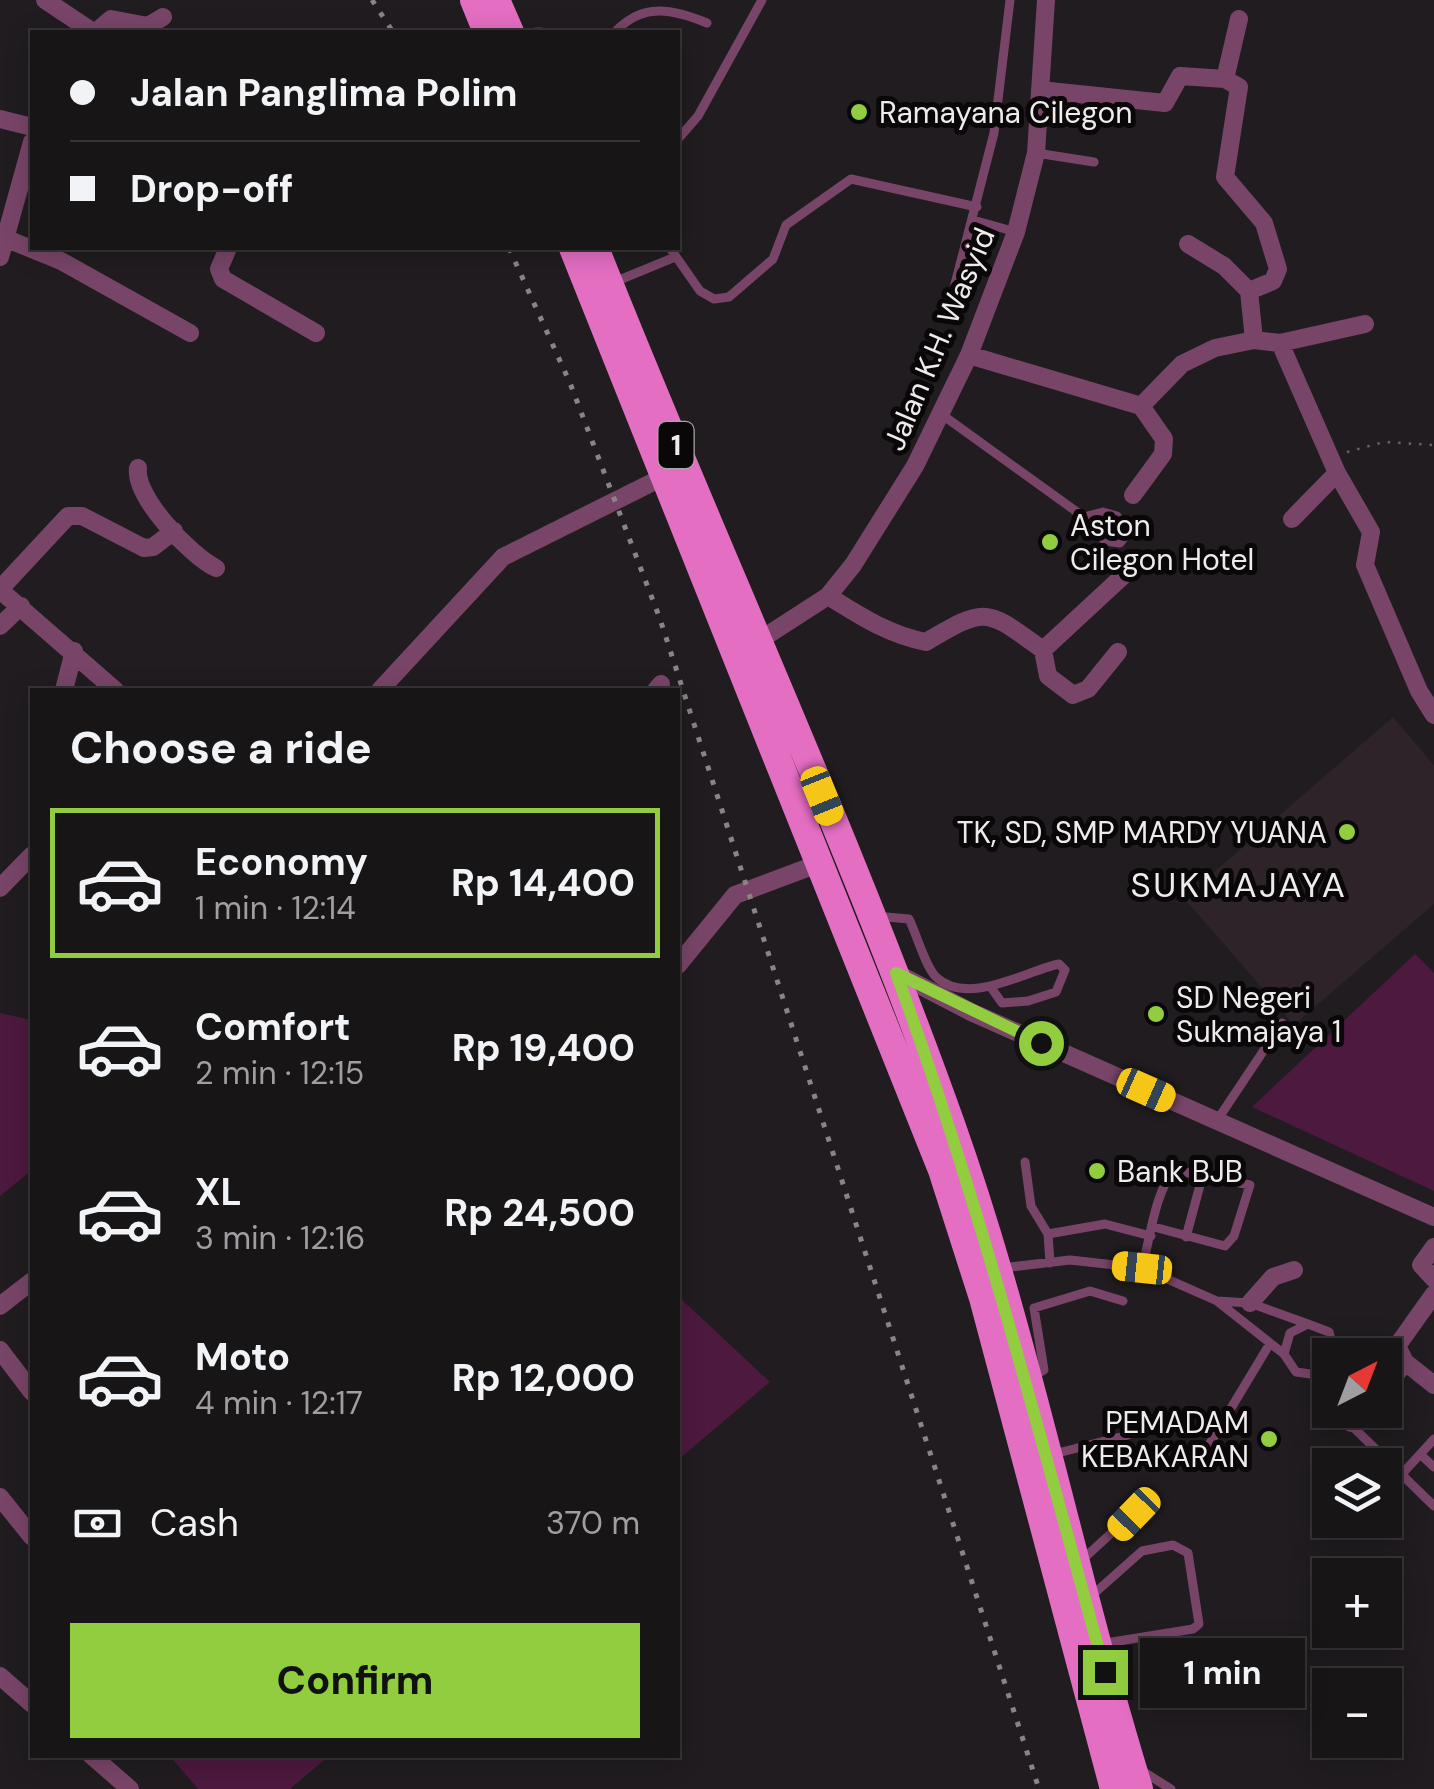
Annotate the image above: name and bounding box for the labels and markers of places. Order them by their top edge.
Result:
place label: Ramayana Cilegon [879,93,1132,132]
marker: Ramayana Cilegon [848,101,870,123]
place label: Aston Cilegon Hotel [1070,506,1254,579]
marker: Aston Cilegon Hotel [1039,531,1061,553]
place label: TK, SD, SMP MARDY YUANA [957,813,1327,852]
marker: TK, SD, SMP MARDY YUANA [1336,821,1358,843]
place label: SD Negeri Sukmajaya 1 [1176,978,1341,1051]
marker: SD Negeri Sukmajaya 1 [1145,1003,1167,1025]
place label: Bank BJB [1117,1152,1243,1191]
marker: Bank BJB [1086,1160,1108,1182]
place label: PEMADAM KEBAKARAN [1081,1403,1249,1476]
marker: PEMADAM KEBAKARAN [1258,1428,1280,1450]

